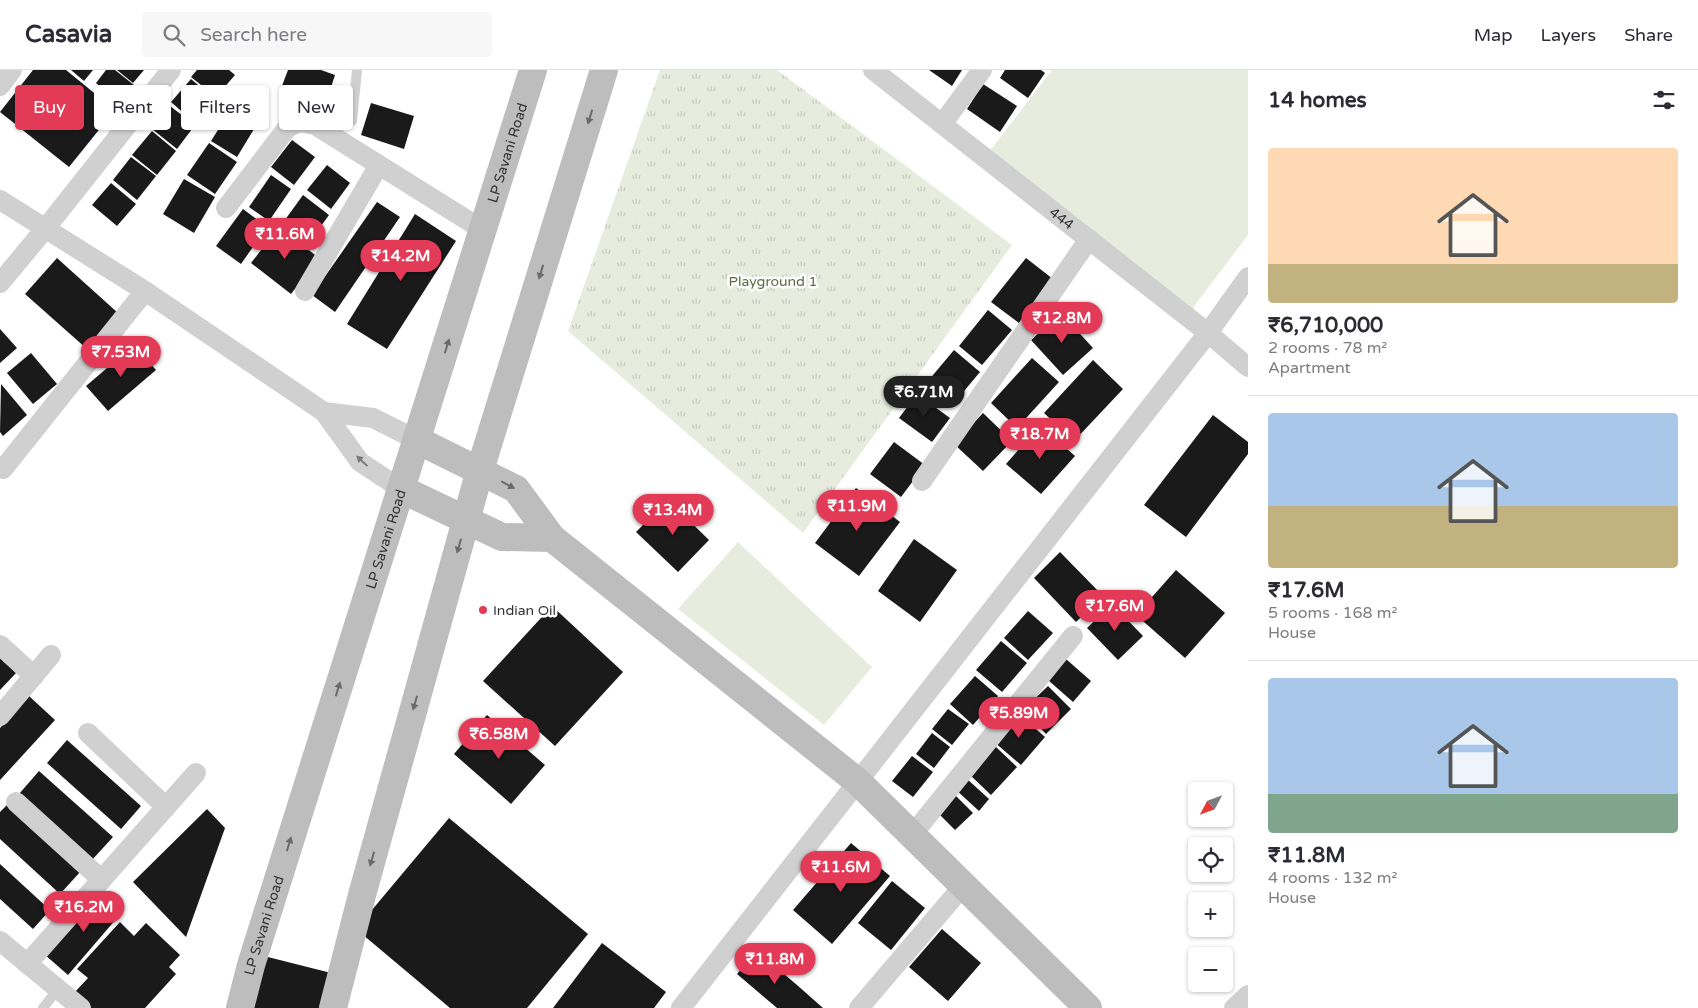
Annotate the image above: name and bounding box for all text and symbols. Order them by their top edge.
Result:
search box [142,12,492,57]
text: Casavia [25,20,112,49]
icon: search [160,21,188,49]
text: Search here [200,24,307,46]
text: Map [1474,24,1513,46]
text: Layers [1541,24,1596,46]
text: Share [1624,24,1673,46]
chip: Buy [15,85,84,130]
chip: Rent [94,85,171,130]
chip: Filters [181,85,269,130]
chip: New [279,85,353,130]
icon: filters [1650,86,1678,114]
text: 14 homes [1268,88,1367,113]
street label: LP Savani Road [484,101,531,205]
one-way arrow [585,109,593,124]
icon: home [1428,180,1518,270]
street label: 444 [1046,203,1078,233]
pin: ₹11.6M [244,218,326,260]
text: ₹11.6M [255,224,315,244]
pin: ₹14.2M [360,240,442,282]
text: ₹14.2M [371,246,431,266]
one-way arrow [537,264,545,279]
park label: Playground 1 [729,273,817,290]
pin: ₹12.8M [1021,302,1103,344]
text: ₹12.8M [1032,308,1092,328]
text: ₹6,710,000 [1268,313,1383,338]
pin: ₹7.53M [80,336,162,378]
text: 2 rooms · 78 m² [1268,338,1387,358]
one-way arrow [444,339,452,354]
text: ₹7.53M [92,342,150,362]
text: Apartment [1268,358,1351,378]
pin: ₹6.71M [883,376,965,418]
text: ₹6.71M [895,382,953,402]
pin: ₹18.7M [999,418,1081,460]
text: ₹18.7M [1011,424,1069,444]
icon: home [1428,446,1518,536]
one-way arrow [356,455,368,467]
one-way arrow [501,481,515,489]
street label: LP Savani Road [362,487,409,591]
pin: ₹11.9M [816,490,898,532]
pin: ₹13.4M [632,494,714,536]
text: ₹11.9M [827,496,887,516]
text: ₹13.4M [644,500,702,520]
one-way arrow [455,539,463,554]
text: ₹17.6M [1268,578,1345,603]
pin: ₹17.6M [1074,590,1156,632]
text: ₹17.6M [1086,596,1144,616]
place label: Indian Oil [493,602,556,619]
text: 5 rooms · 168 m² [1268,603,1397,623]
marker: Indian Oil [477,604,489,616]
text: House [1268,623,1316,643]
one-way arrow [334,681,342,696]
one-way arrow [411,695,419,710]
pin: ₹5.89M [978,696,1060,739]
text: ₹5.89M [990,703,1048,723]
icon: home [1428,711,1518,801]
pin: ₹6.58M [458,718,540,760]
text: ₹6.58M [469,724,529,744]
north arrow [1188,782,1232,828]
map controls [1188,782,1233,992]
one-way arrow [285,836,293,851]
button: locate [1188,837,1233,882]
text: ₹11.8M [1268,843,1346,868]
pin: ₹11.6M [800,850,882,893]
one-way arrow [367,852,375,867]
text: ₹11.6M [811,857,871,877]
text: 4 rooms · 132 m² [1268,868,1397,888]
street label: LP Savani Road [240,873,287,977]
text: House [1268,888,1316,908]
pin: ₹16.2M [43,890,125,933]
button: + [1188,892,1233,937]
text: ₹16.2M [54,897,114,917]
pin: ₹11.8M [734,942,816,985]
button: − [1188,947,1233,992]
text: ₹11.8M [745,949,805,969]

